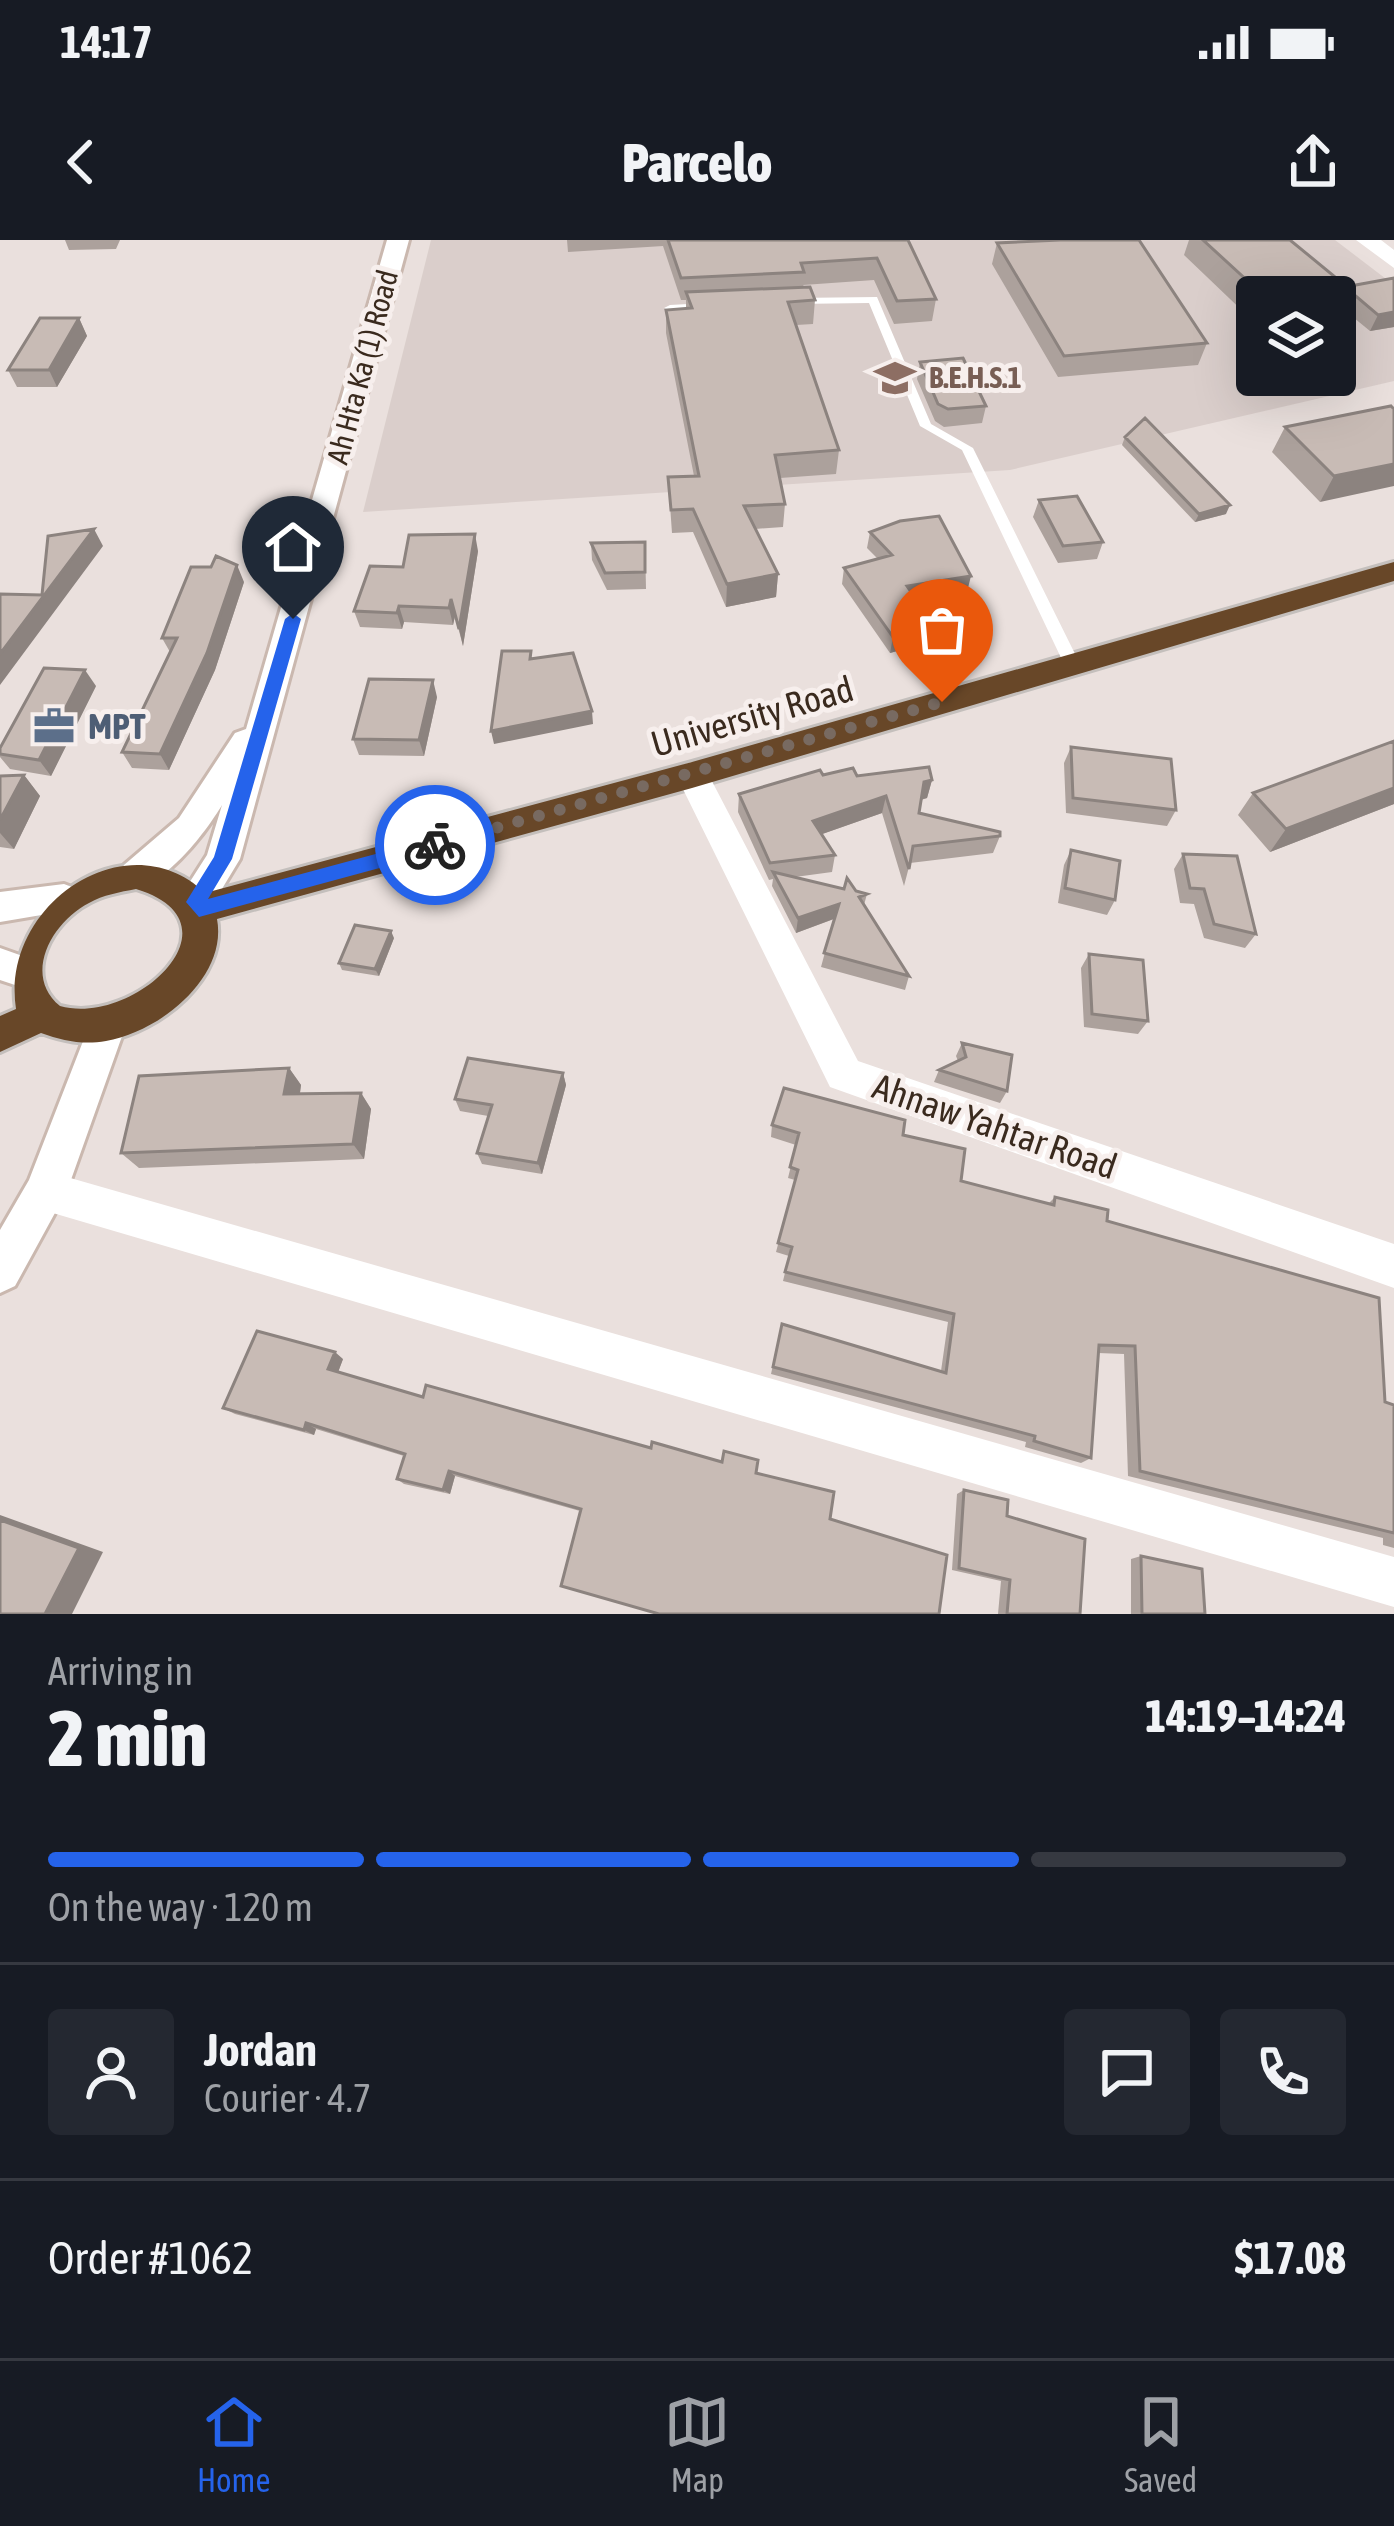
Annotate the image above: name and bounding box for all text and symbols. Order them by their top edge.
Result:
text: 14:17 [60,16,153,68]
icon: back [48,129,114,195]
icon: share [1280,129,1346,195]
text: Parcelo [622,132,772,193]
street label: Ah Hta Ka (1) Road [320,266,404,468]
map controls [1236,276,1356,396]
button: layers [1236,276,1356,396]
school or university icon: B.E.H.S.1 [872,355,918,401]
place label: B.E.H.S.1 [929,360,1022,394]
pin [242,496,344,619]
icon: home [260,514,326,580]
pin [891,579,993,702]
icon: bag [909,597,975,663]
street label: University Road [646,667,858,765]
office icon: MPT [31,703,77,749]
place label: MPT [88,705,146,747]
courier [375,785,495,905]
icon: bike [402,812,468,878]
street label: Ahnaw Yahtar Road [868,1065,1122,1187]
text: Arriving in [48,1649,193,1693]
text: 14:19–14:24 [1145,1690,1346,1742]
text: 2 min [48,1693,207,1783]
text: On the way · 120 m [48,1885,313,1929]
button: person [48,2009,174,2135]
button: chat [1064,2009,1190,2135]
button: phone [1220,2009,1346,2135]
text: Jordan [204,2024,317,2076]
text: Courier · 4.7 [204,2076,371,2120]
text: Order #1062 [48,2232,253,2284]
text: $17.08 [1234,2232,1346,2284]
tab: Home [197,2389,270,2499]
tab: Map [664,2389,730,2499]
tab: Saved [1124,2389,1197,2499]

